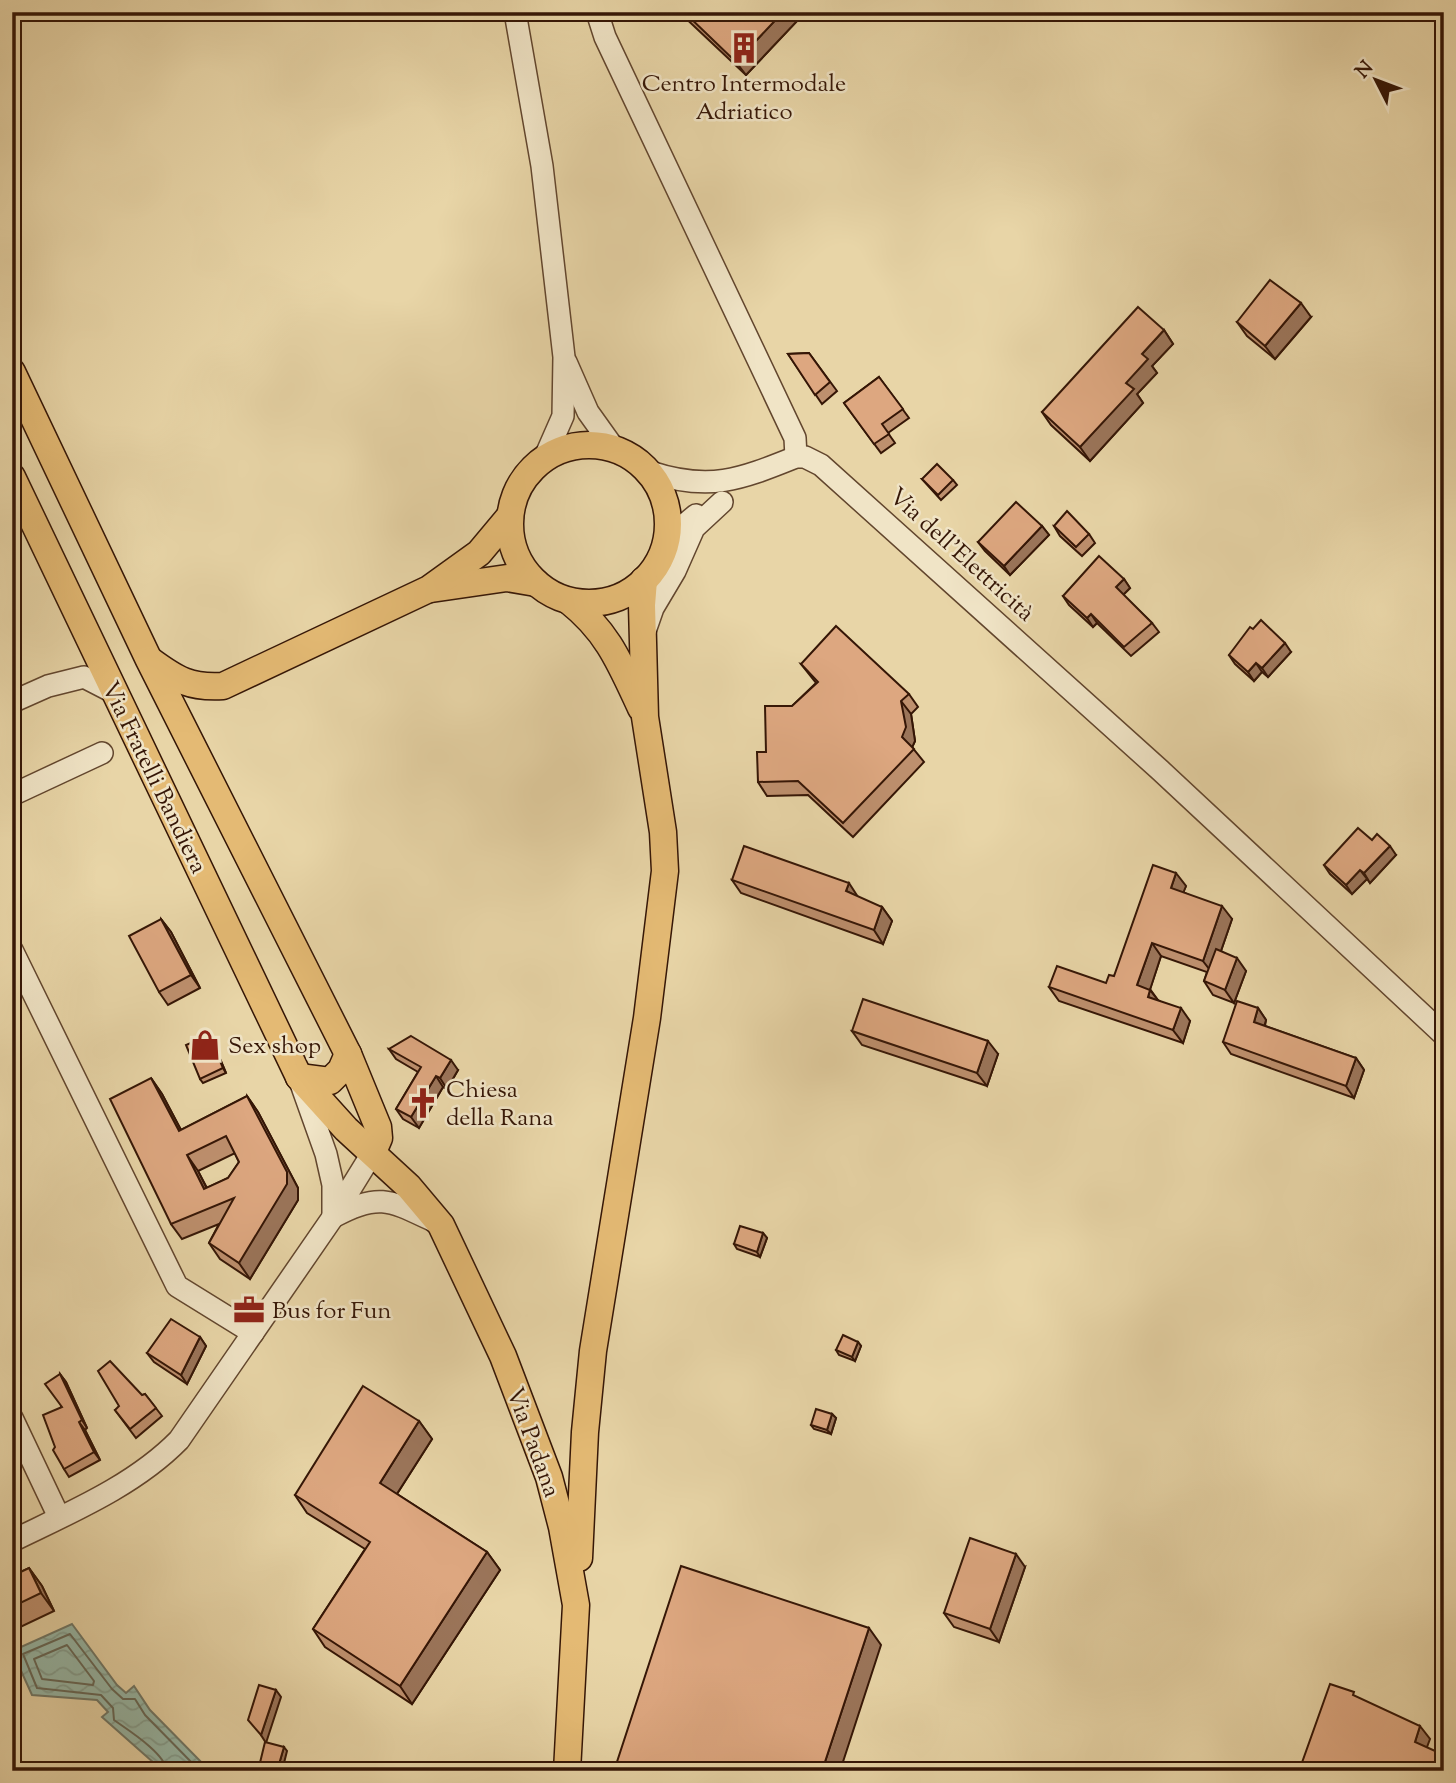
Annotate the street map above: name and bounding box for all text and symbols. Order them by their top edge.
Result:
building icon: Centro Intermodale Adriatico [727,31,761,65]
north arrow [1340,46,1410,116]
text: N [1350,56,1380,85]
place label: Centro Intermodale Adriatico [642,68,846,130]
street label: Via dell'Elettricità [880,481,1041,630]
street label: Via Fratelli Bandiera [92,676,214,880]
shop icon: Sex shop [188,1028,222,1062]
place label: Sex shop [228,1030,321,1064]
place label: Chiesa della Rana [446,1074,554,1136]
church icon: Chiesa della Rana [406,1086,440,1120]
office icon: Bus for Fun [232,1293,266,1327]
place label: Bus for Fun [272,1295,391,1329]
street label: Via Padana [497,1383,568,1502]

